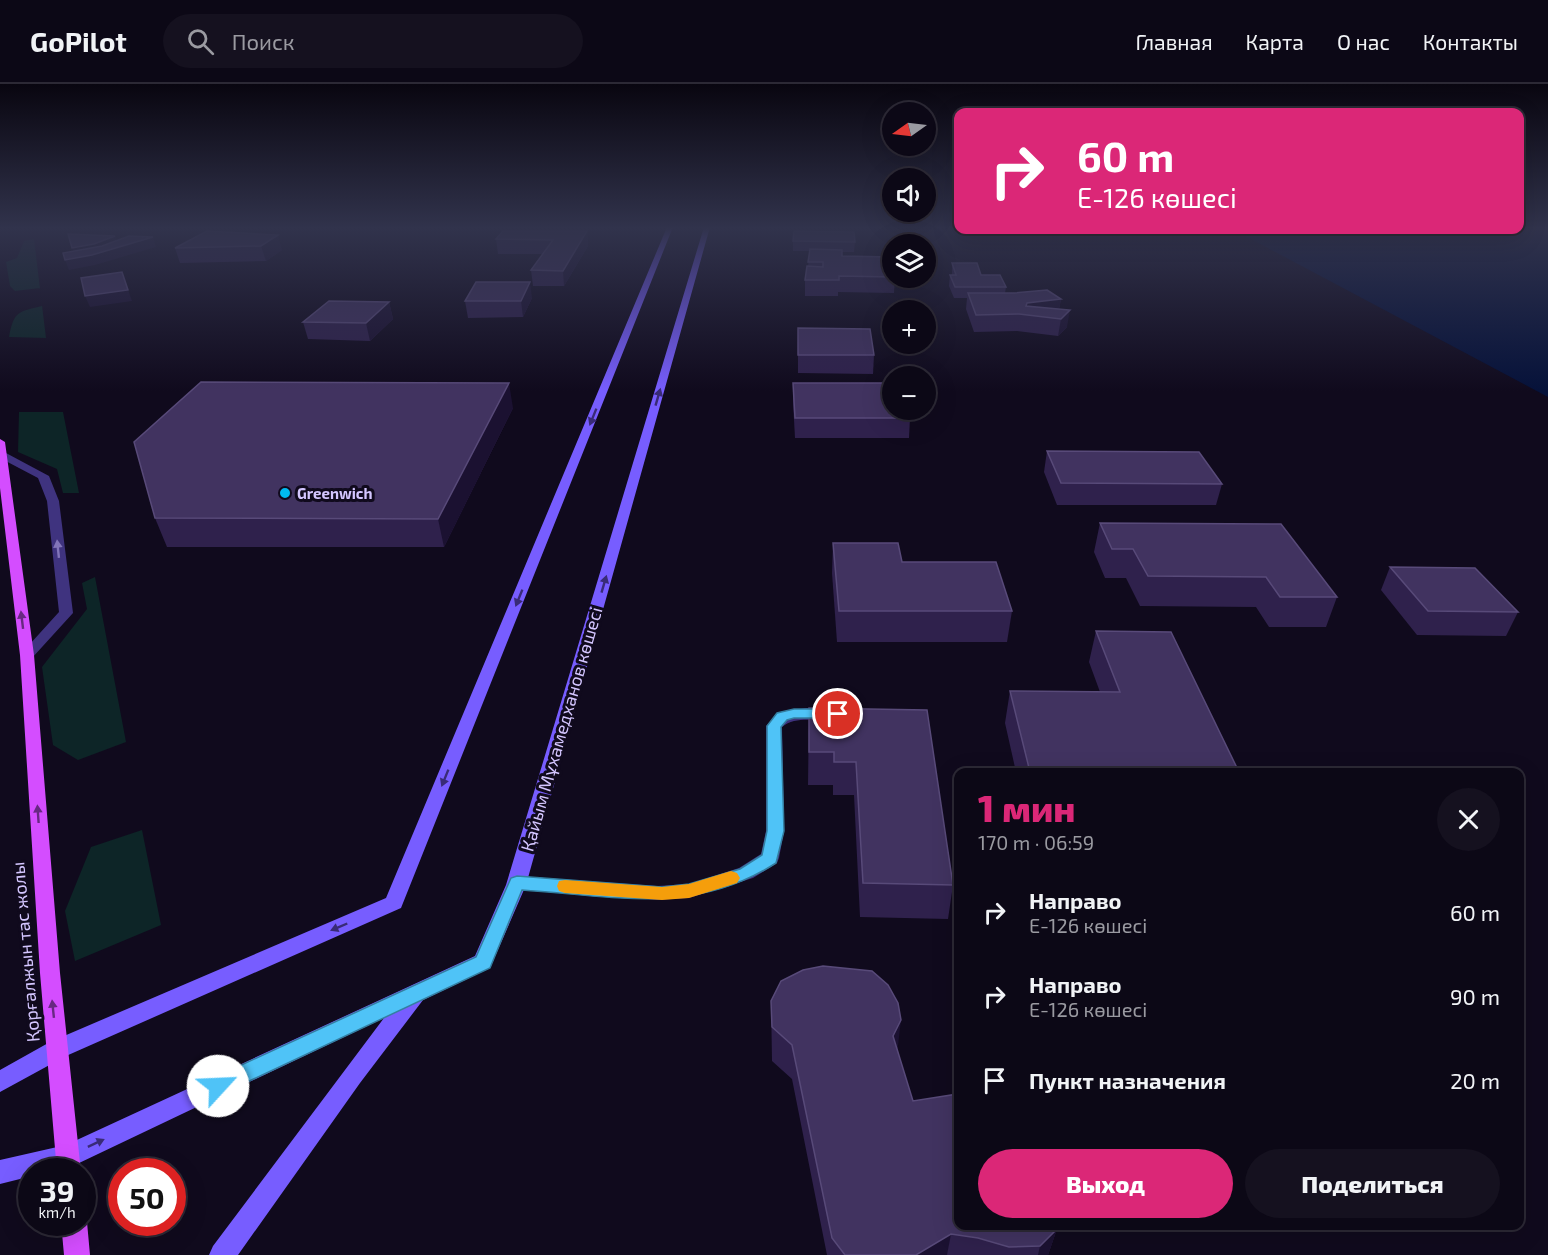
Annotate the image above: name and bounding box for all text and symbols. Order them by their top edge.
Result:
search box [163,14,583,68]
text: GoPilot [30,24,127,58]
icon: search [184,25,217,58]
text: Поиск [232,28,295,54]
text: Главная [1136,29,1213,54]
text: Карта [1246,29,1304,54]
text: О нас [1337,29,1390,54]
text: Контакты [1423,29,1518,54]
north arrow [882,102,936,156]
map controls [882,102,936,420]
text: 60 m [1077,130,1174,180]
icon: right [978,132,1056,210]
button: sound [882,168,936,222]
text: Е-126 көшесі [1077,181,1237,213]
button: layers [882,234,936,288]
button: + [882,300,936,354]
button: − [882,366,936,420]
one-way arrow [654,387,663,405]
one-way arrow [588,408,597,426]
place label: Greenwich [297,484,372,502]
marker: Greenwich [278,486,292,500]
one-way arrow [53,540,63,559]
one-way arrow [600,575,609,593]
one-way arrow [514,589,524,607]
street label: Қайым Мұхамедханов көшесі [516,604,606,854]
one-way arrow [18,611,27,630]
pin [812,688,863,739]
icon: arrive [821,697,854,730]
one-way arrow [440,770,450,788]
text: 1 мин [978,786,1076,829]
button: close [1437,788,1500,851]
one-way arrow [33,805,43,824]
text: 170 m · 06:59 [978,830,1094,854]
street label: Қорғалжын тас жолы [6,861,44,1043]
text: Направо [1029,887,1122,913]
icon: right [978,896,1011,929]
text: 60 m [1450,899,1500,925]
text: Е-126 көшесі [1029,913,1147,937]
one-way arrow [330,922,348,932]
text: Направо [1029,971,1122,997]
icon: right [978,980,1011,1013]
text: 90 m [1450,983,1500,1009]
text: Е-126 көшесі [1029,997,1147,1021]
one-way arrow [49,999,58,1018]
position arrow [186,1054,250,1118]
icon: arrive [978,1064,1011,1097]
text: Пункт назначения [1029,1067,1226,1093]
text: 20 m [1450,1067,1500,1093]
one-way arrow [87,1138,104,1147]
button: Выход [978,1149,1233,1218]
button: Поделиться [1245,1149,1500,1218]
speed limit sign: 50 [108,1158,186,1236]
text: 39 [40,1172,74,1208]
text: km/h [38,1203,76,1221]

